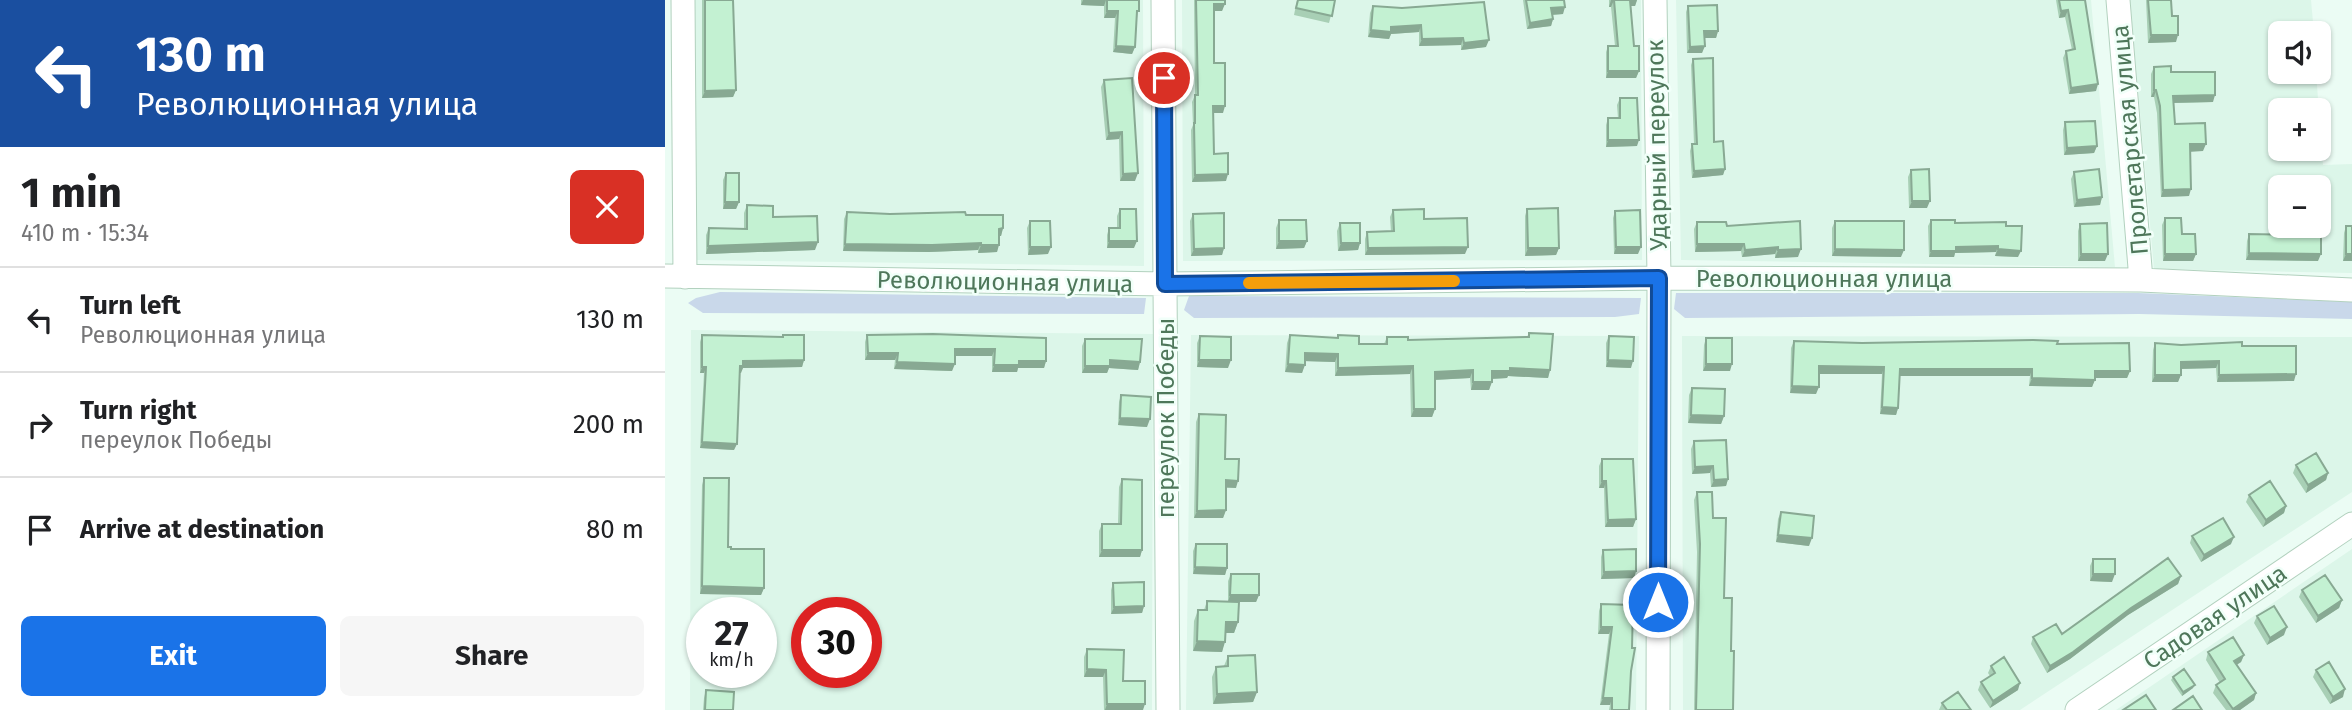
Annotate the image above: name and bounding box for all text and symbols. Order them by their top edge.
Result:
map controls [2268,21,2331,238]
button: sound [2268,21,2331,84]
street label: Пролетарская улица [2106,24,2154,256]
text: 130 m [136,25,266,84]
icon: left [21,28,112,119]
street label: Ударный переулок [1641,39,1673,251]
pin [1134,48,1194,108]
icon: arrive [1145,59,1183,97]
text: Революционная улица [136,85,478,123]
button: + [2268,98,2331,161]
text: 1 min [21,168,122,218]
button: close [570,170,644,244]
button: − [2268,175,2331,238]
text: 410 m · 15:34 [21,219,149,247]
street label: Революционная улица [1696,265,1952,293]
street label: Революционная улица [876,266,1134,298]
text: Turn left [80,290,181,321]
icon: left [21,301,59,339]
text: 130 m [576,304,644,335]
street label: переулок Победы [1152,318,1180,518]
text: Революционная улица [80,321,326,349]
text: Turn right [80,395,197,426]
icon: right [21,406,59,444]
text: 200 m [573,409,644,440]
text: переулок Победы [80,426,272,454]
icon: arrive [21,511,59,549]
text: Arrive at destination [80,514,324,545]
text: 80 m [586,514,644,545]
street label: Садовая улица [2138,559,2292,675]
position arrow [1621,565,1695,639]
speed limit sign: 30 [791,597,882,688]
text: 27 [714,612,749,654]
button: Exit [21,616,326,696]
button: Share [340,616,644,696]
text: km/h [709,649,754,671]

